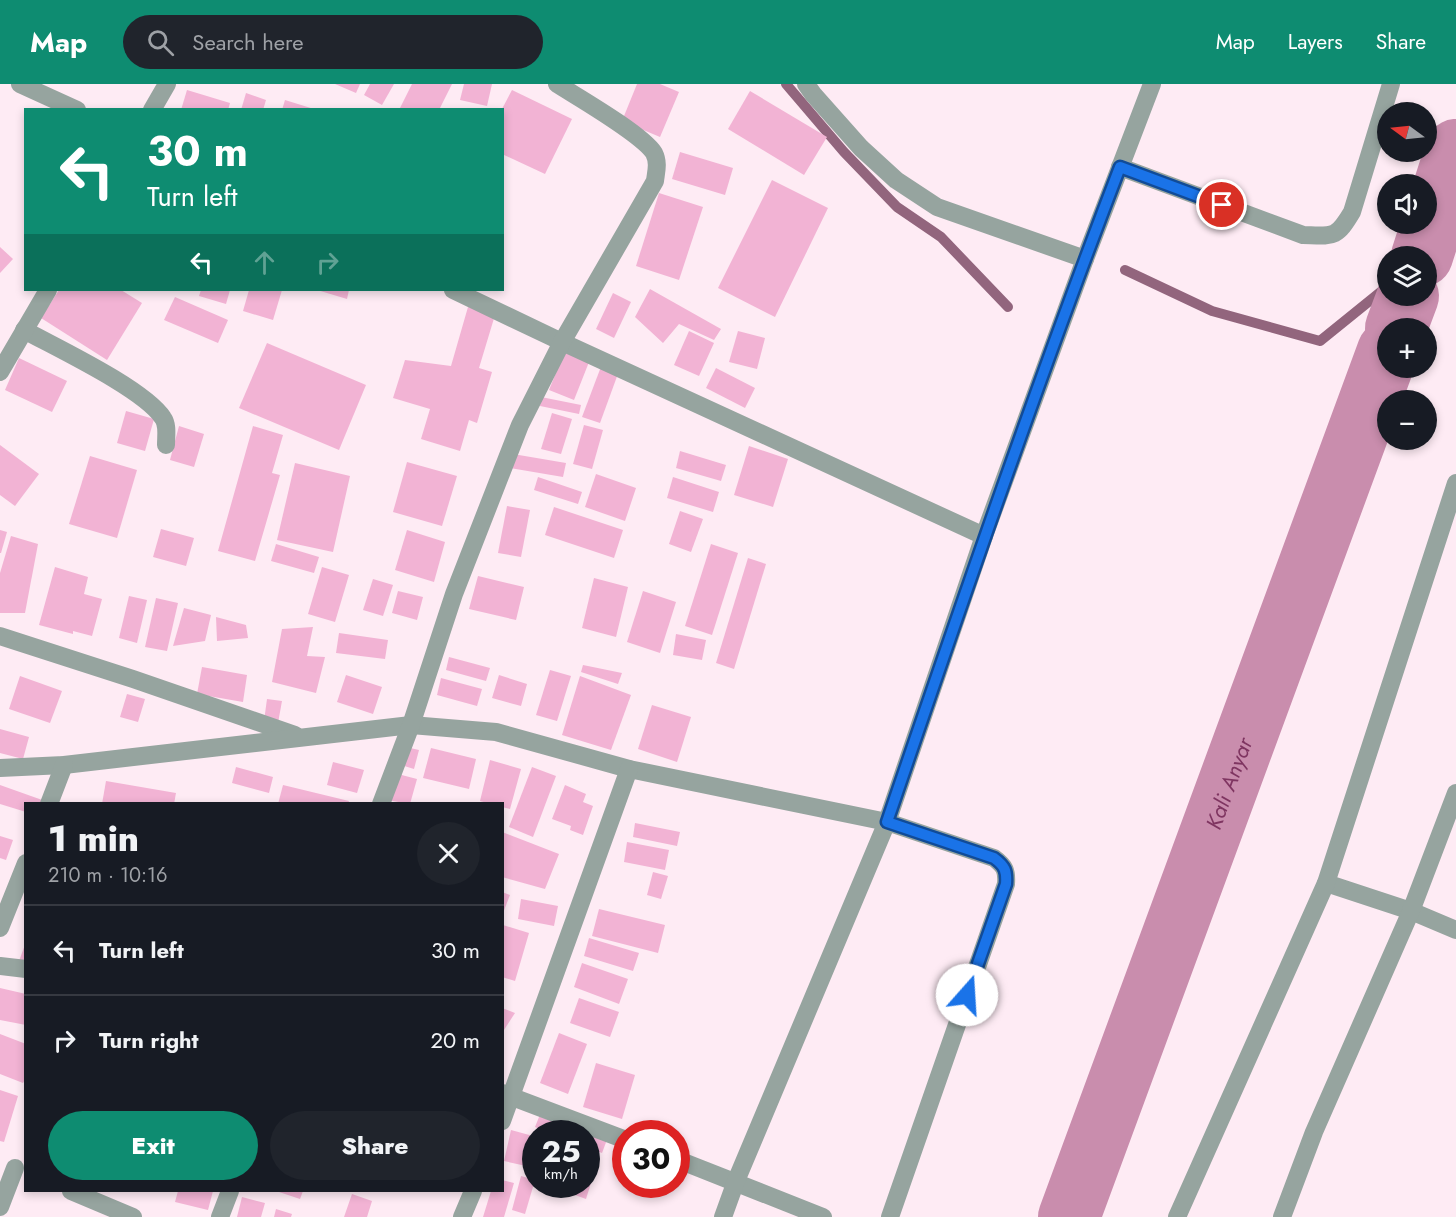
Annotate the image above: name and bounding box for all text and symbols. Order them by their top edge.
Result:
search box [123,15,543,69]
text: Map [30,22,87,63]
icon: search [144,26,177,59]
text: Search here [192,26,304,58]
text: Map [1216,27,1255,57]
text: Layers [1288,27,1343,57]
text: Share [1376,27,1426,57]
north arrow [1377,102,1437,162]
map controls [1377,102,1437,450]
text: 30 m [147,121,248,182]
icon: left [48,132,126,210]
button: sound [1377,174,1437,234]
text: Turn left [147,177,237,216]
pin [1196,179,1247,230]
icon: arrive [1205,188,1238,221]
icon: left [185,246,218,279]
icon: ahead [248,246,281,279]
icon: right [311,246,344,279]
button: layers [1377,246,1437,306]
button: + [1377,318,1437,378]
button: − [1377,390,1437,450]
water label: Kali Anyar [1197,732,1261,834]
text: 1 min [48,812,139,864]
button: close [417,822,480,885]
text: 210 m · 10:16 [48,861,168,890]
icon: left [48,934,81,967]
text: Turn left [99,934,184,966]
text: 30 m [431,934,480,966]
position arrow [935,963,999,1027]
icon: right [48,1024,81,1057]
text: Turn right [99,1024,199,1056]
text: 20 m [431,1024,480,1056]
button: Exit [48,1111,258,1180]
button: Share [270,1111,480,1180]
speed limit sign: 30 [612,1120,690,1198]
text: 25 [541,1130,581,1173]
text: km/h [544,1163,578,1185]

